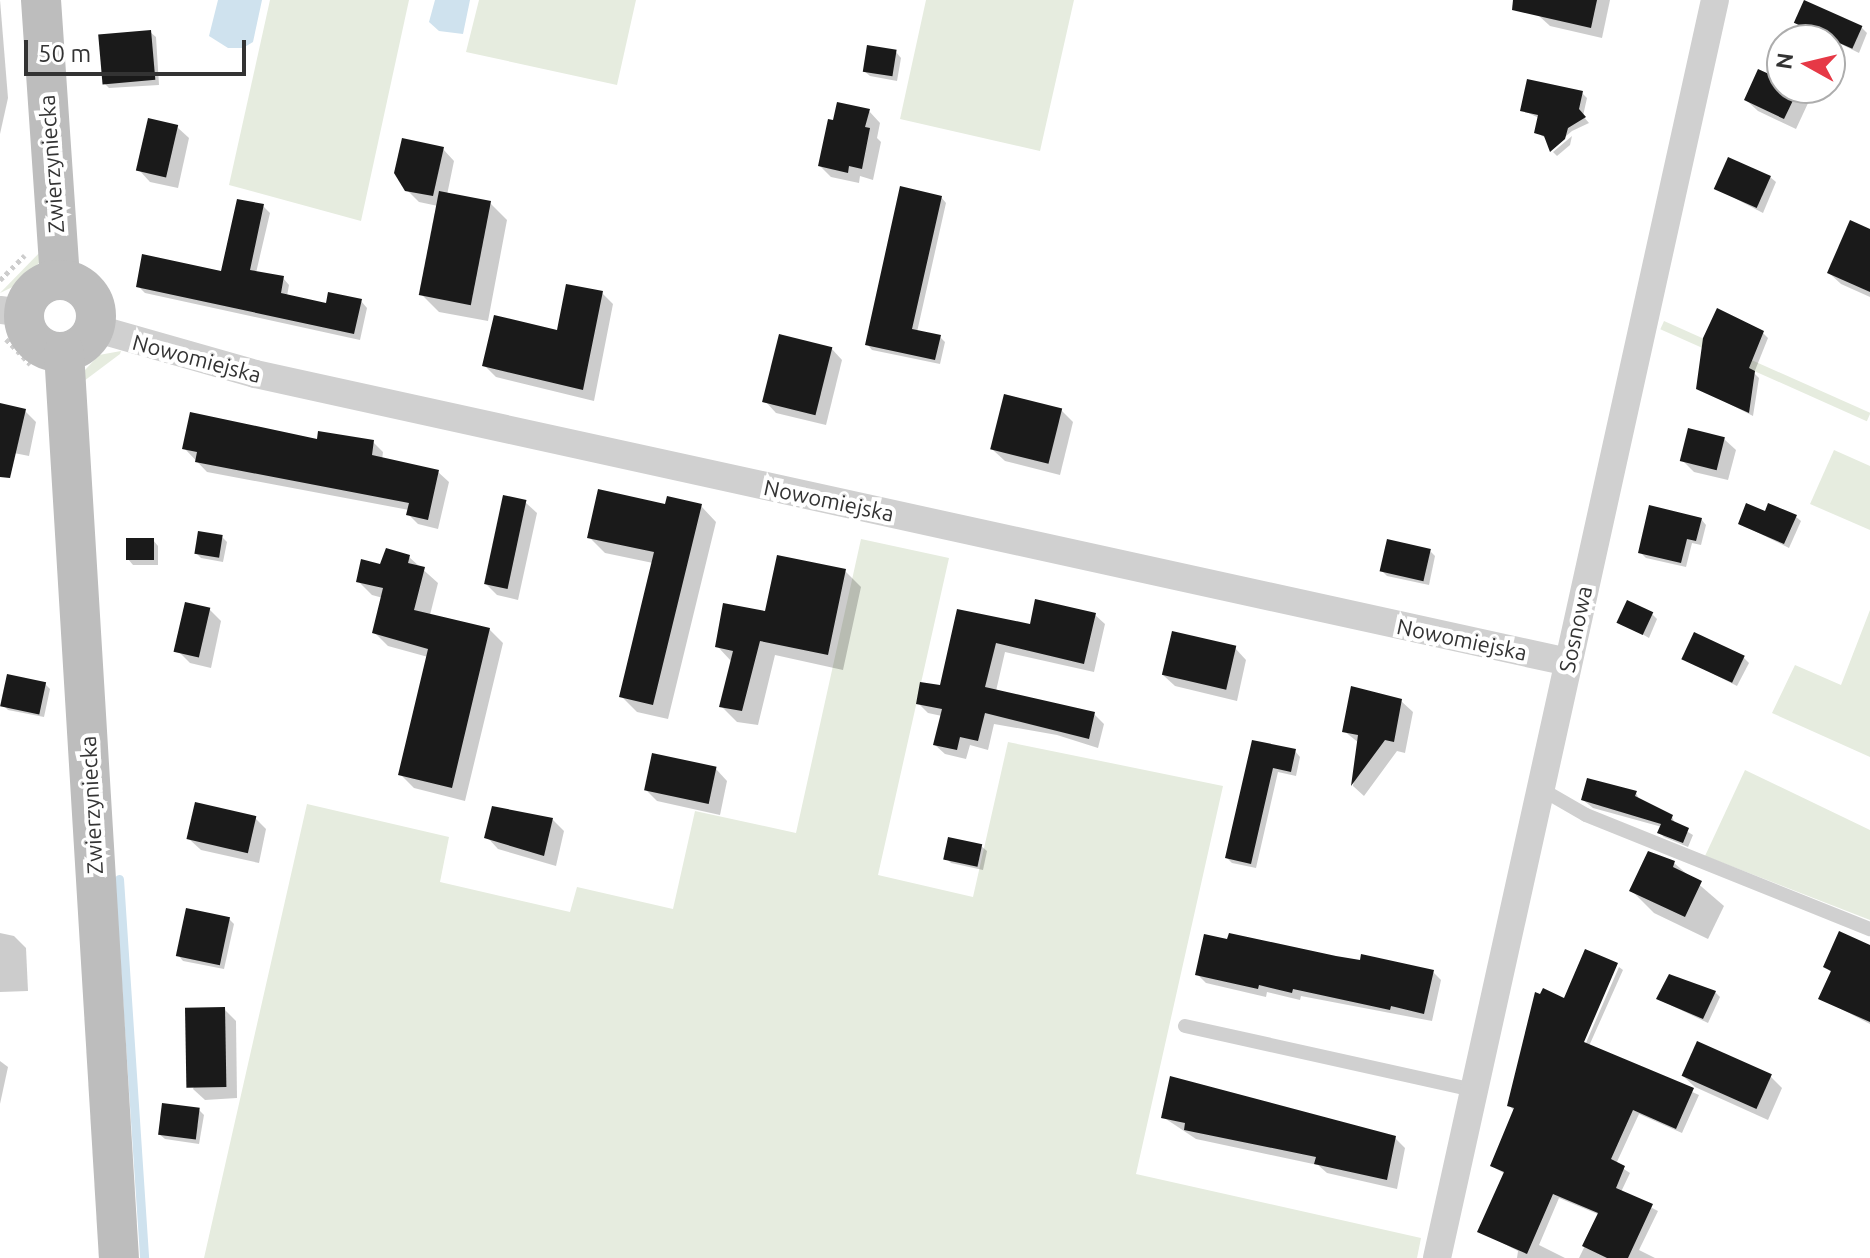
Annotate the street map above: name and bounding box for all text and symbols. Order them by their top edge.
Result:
scale bar [28,24,250,74]
north arrow [1766,24,1846,104]
text: 50 m [38,40,91,67]
text: N [1770,51,1797,71]
street label: Zwierzyniecka [33,94,69,234]
street label: Nowomiejska [130,328,264,388]
street label: Nowomiejska [762,473,896,527]
street label: Sosnowa [1553,583,1597,675]
street label: Nowomiejska [1395,612,1529,666]
street label: Zwierzyniecka [74,735,108,875]

